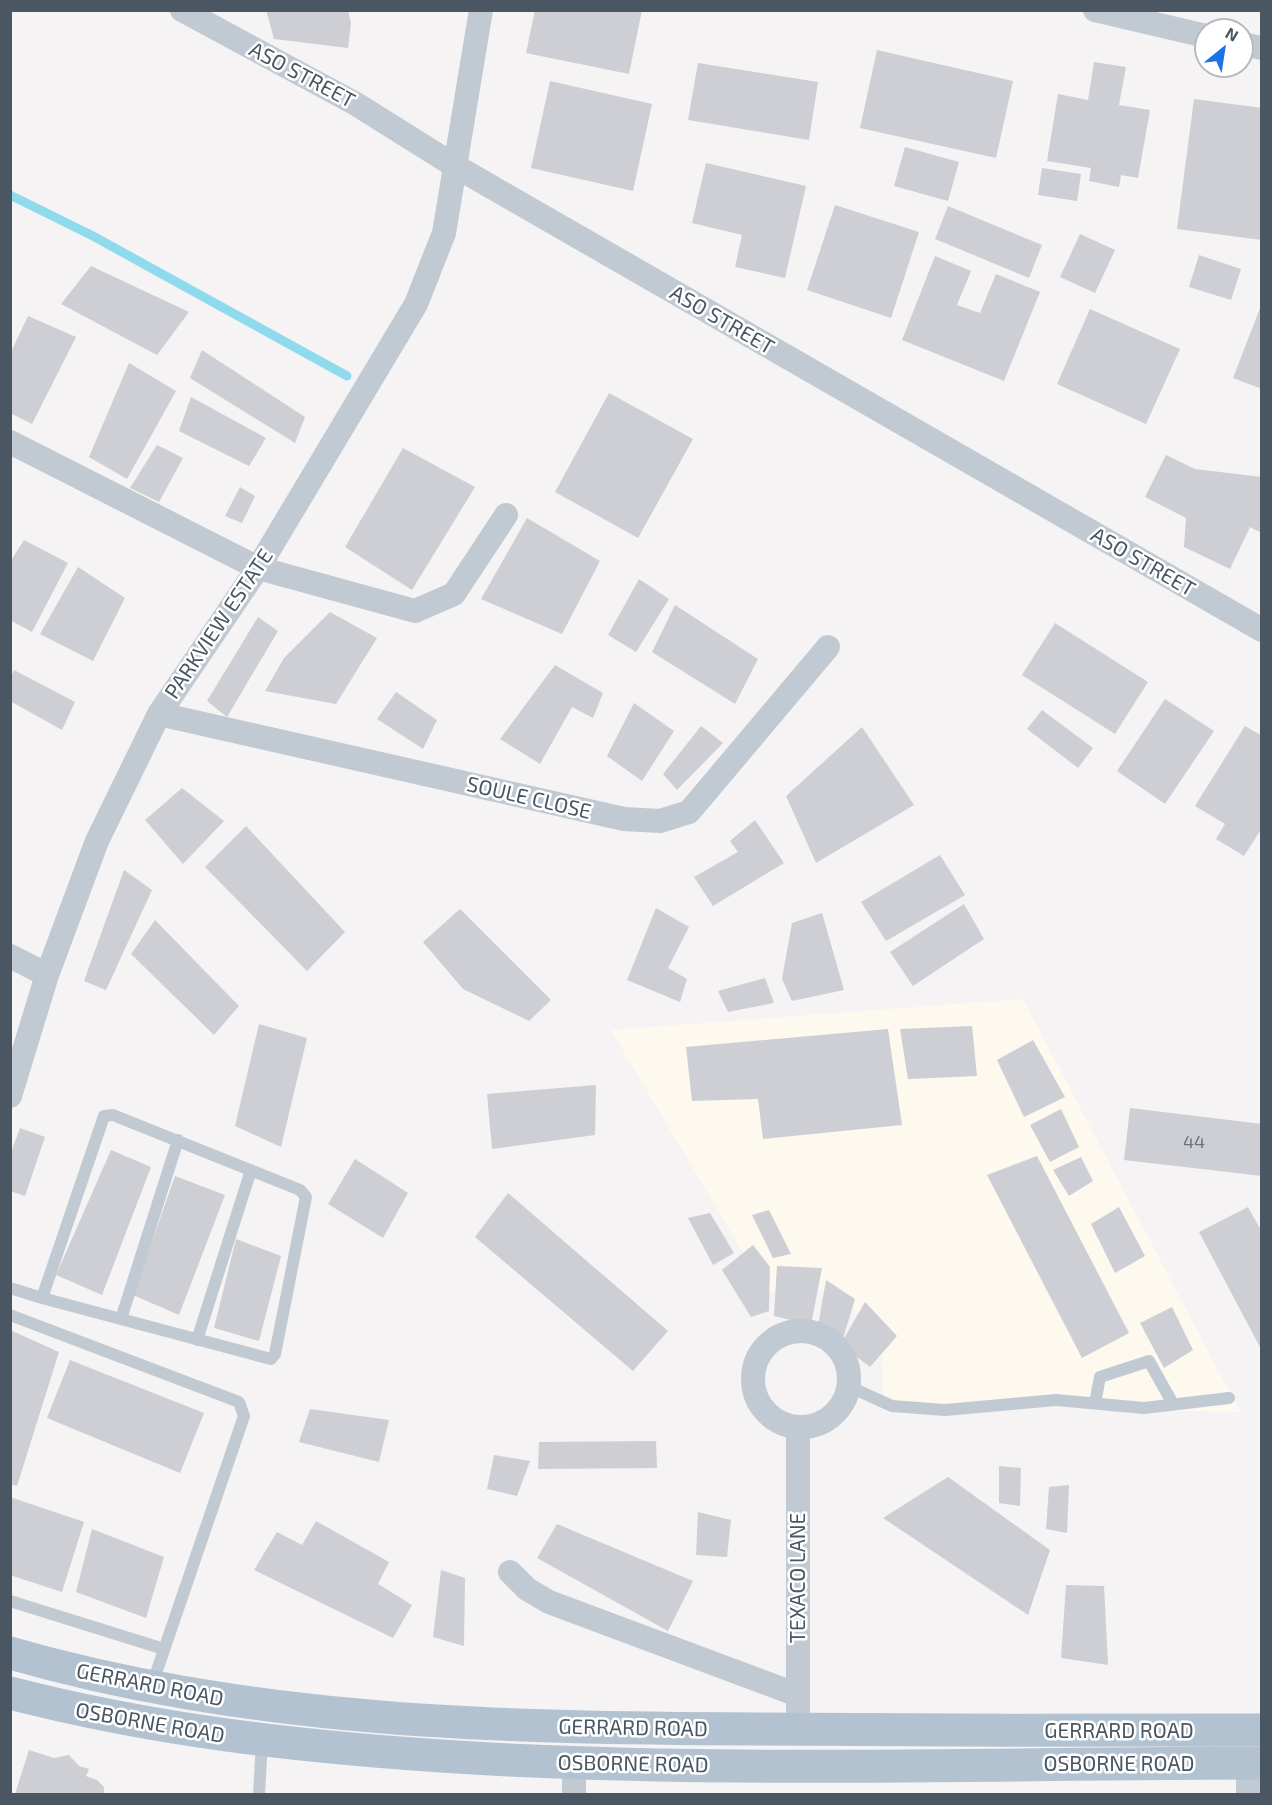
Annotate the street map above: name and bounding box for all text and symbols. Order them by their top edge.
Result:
north arrow [1194,18,1254,78]
text: N [1222,23,1242,45]
street label: ASO STREET [245,37,359,113]
street label: ASO STREET [665,280,779,360]
street label: ASO STREET [1086,522,1200,602]
street label: PARKVIEW ESTATE [160,544,278,704]
street label: SOULE CLOSE [464,771,594,825]
house number: 44 [1183,1131,1205,1153]
street label: TEXACO LANE [785,1513,811,1643]
street label: GERRARD ROAD [74,1658,226,1712]
street label: OSBORNE ROAD [73,1697,227,1749]
street label: GERRARD ROAD [558,1714,708,1742]
street label: GERRARD ROAD [1044,1718,1194,1744]
street label: OSBORNE ROAD [557,1750,709,1778]
street label: OSBORNE ROAD [1043,1751,1195,1777]

